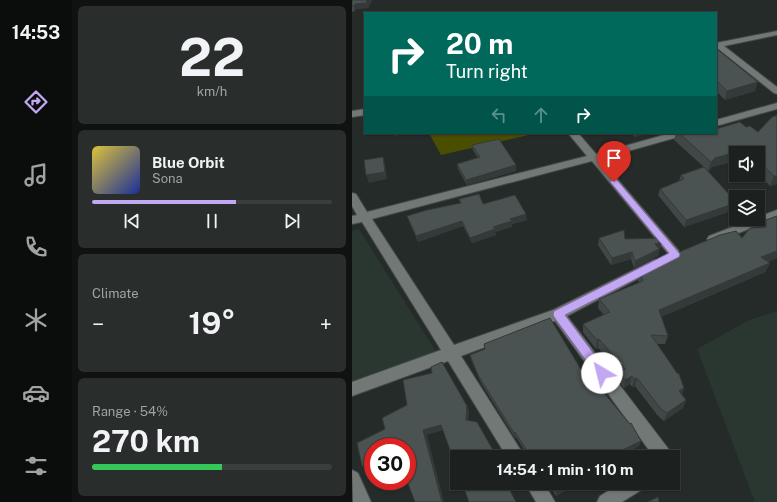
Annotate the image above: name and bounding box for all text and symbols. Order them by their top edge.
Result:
text: 14:53 [12,22,60,43]
text: 22 [179,27,245,88]
text: 20 m [446,27,513,60]
icon: right [380,28,432,80]
text: Turn right [446,61,528,82]
text: km/h [197,84,227,99]
icon: directions [22,88,50,116]
icon: left [488,104,510,126]
icon: ahead [530,104,552,126]
icon: right [572,104,594,126]
pin [597,141,631,182]
map controls [729,146,765,226]
button: sound [729,146,765,182]
icon: arrive [603,147,625,169]
text: Blue Orbit [152,154,225,171]
icon: music [22,161,50,189]
text: Sona [152,171,183,186]
button: layers [729,190,765,226]
icon: previous [121,210,143,232]
icon: pause [201,210,223,232]
icon: next [281,210,303,232]
icon: phone [22,233,50,261]
text: Climate [92,286,139,301]
text: 19° [189,305,235,341]
icon: climate [22,306,50,334]
text: − [92,311,104,337]
text: + [320,311,332,337]
position arrow [581,352,623,394]
icon: car [22,379,50,407]
text: Range · 54% [92,404,168,419]
text: 270 km [92,423,200,459]
speed limit sign: 30 [364,438,416,490]
icon: filters [22,452,50,480]
text: 14:54 · 1 min · 110 m [497,461,633,478]

